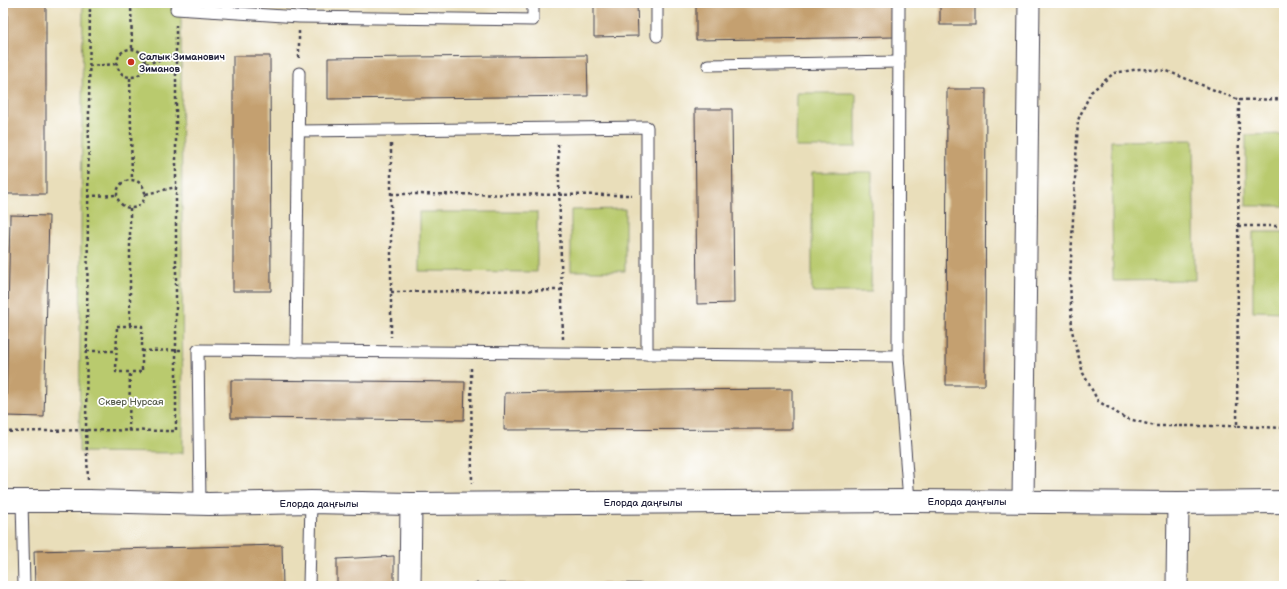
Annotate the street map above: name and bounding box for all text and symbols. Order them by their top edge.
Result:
place label: Салык Зиманович Зиманов [139,51,225,75]
marker: Салык Зиманович Зиманов [126,57,136,67]
park label: Сквер Нурсая [98,396,164,408]
street label: Елорда даңғылы [928,496,1006,508]
street label: Елорда даңғылы [604,497,682,509]
street label: Елорда даңғылы [280,498,358,510]

